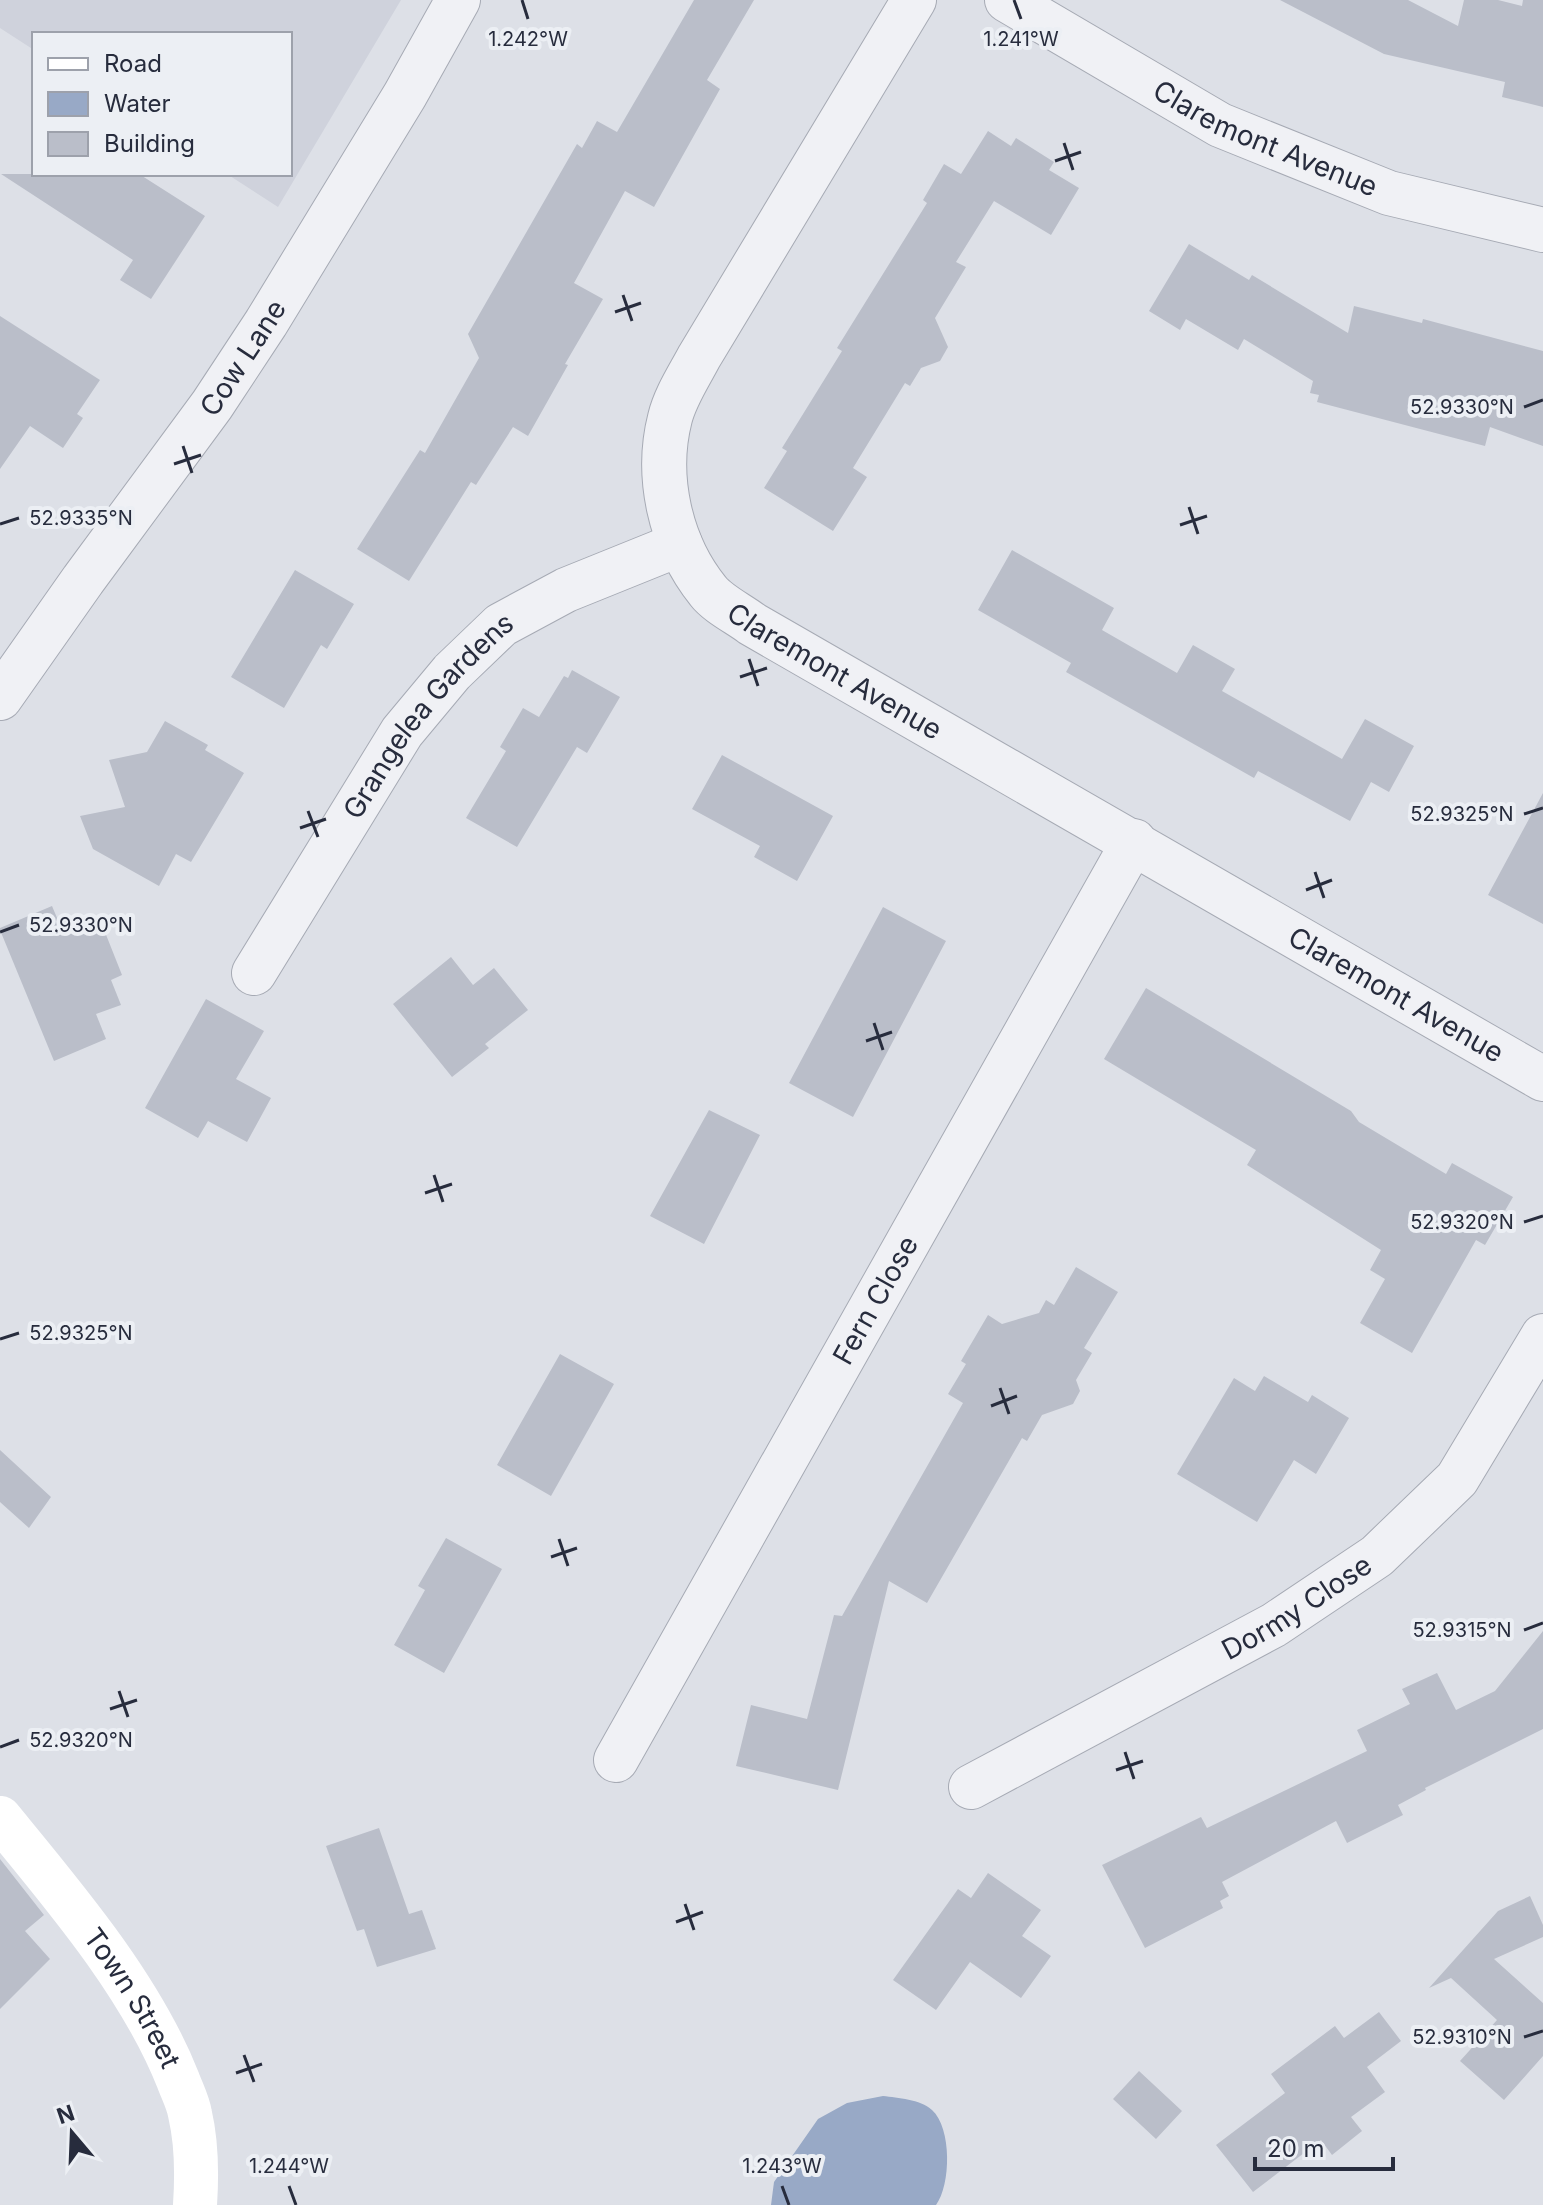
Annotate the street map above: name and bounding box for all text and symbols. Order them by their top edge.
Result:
text: 1.242°W [488,27,568,51]
text: 1.241°W [983,27,1059,51]
legend [32,32,292,176]
text: Road [104,49,162,78]
street label: Claremont Avenue [1147,73,1383,204]
text: Water [104,89,171,118]
text: Building [104,129,195,158]
street label: Cow Lane [192,294,293,422]
text: 52.9330°N [1410,395,1514,419]
text: 52.9335°N [29,506,133,530]
street label: Claremont Avenue [721,595,948,747]
street label: Grangelea Gardens [336,605,519,825]
text: 52.9325°N [1410,802,1514,826]
text: 52.9330°N [29,913,133,937]
street label: Claremont Avenue [1282,919,1510,1070]
text: 52.9320°N [1410,1210,1514,1234]
street label: Fern Close [826,1230,925,1370]
text: 52.9325°N [29,1321,133,1345]
street label: Dormy Close [1216,1548,1378,1667]
text: 52.9315°N [1412,1618,1512,1642]
text: 52.9320°N [29,1728,133,1752]
street label: Town Street [77,1921,188,2073]
text: 52.9310°N [1412,2025,1512,2049]
north arrow [32,2093,112,2173]
text: N [53,2099,78,2129]
scale bar [1255,2121,1393,2171]
text: 20 m [1267,2134,1325,2163]
text: 1.244°W [249,2154,329,2178]
text: 1.243°W [742,2154,822,2178]

